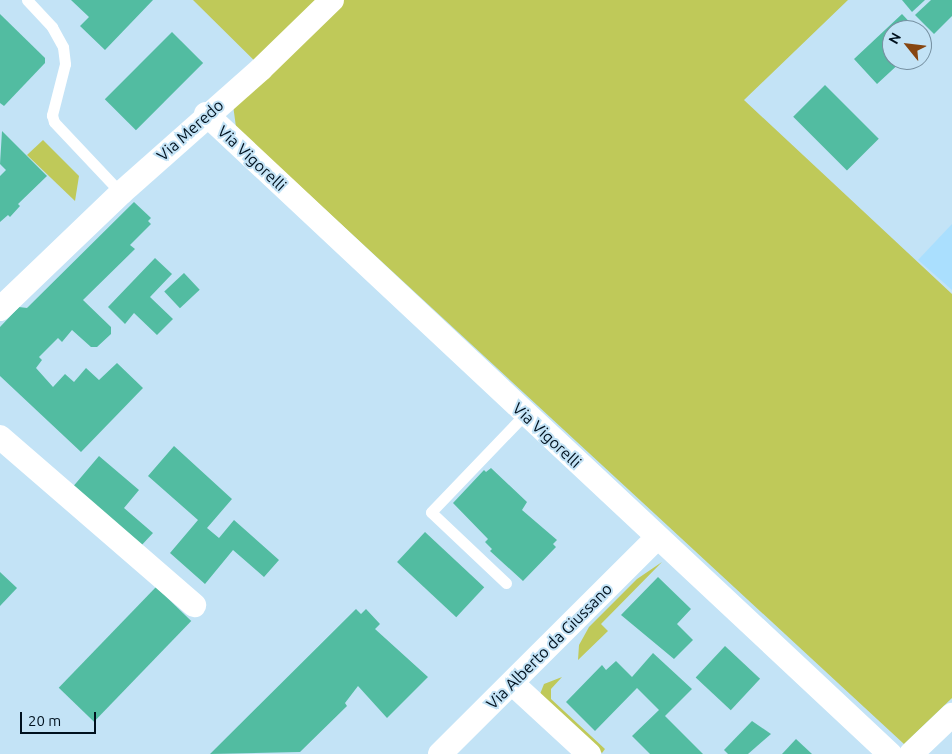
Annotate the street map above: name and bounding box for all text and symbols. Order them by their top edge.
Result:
north arrow [882,20,932,70]
text: N [885,30,904,47]
street label: Via Meredo [153,95,227,165]
street label: Via Vigorelli [214,121,290,195]
street label: Via Vigorelli [509,398,585,472]
street label: Via Alberto da Giussano [482,579,616,713]
scale bar [22,702,99,734]
text: 20 m [28,712,61,729]

